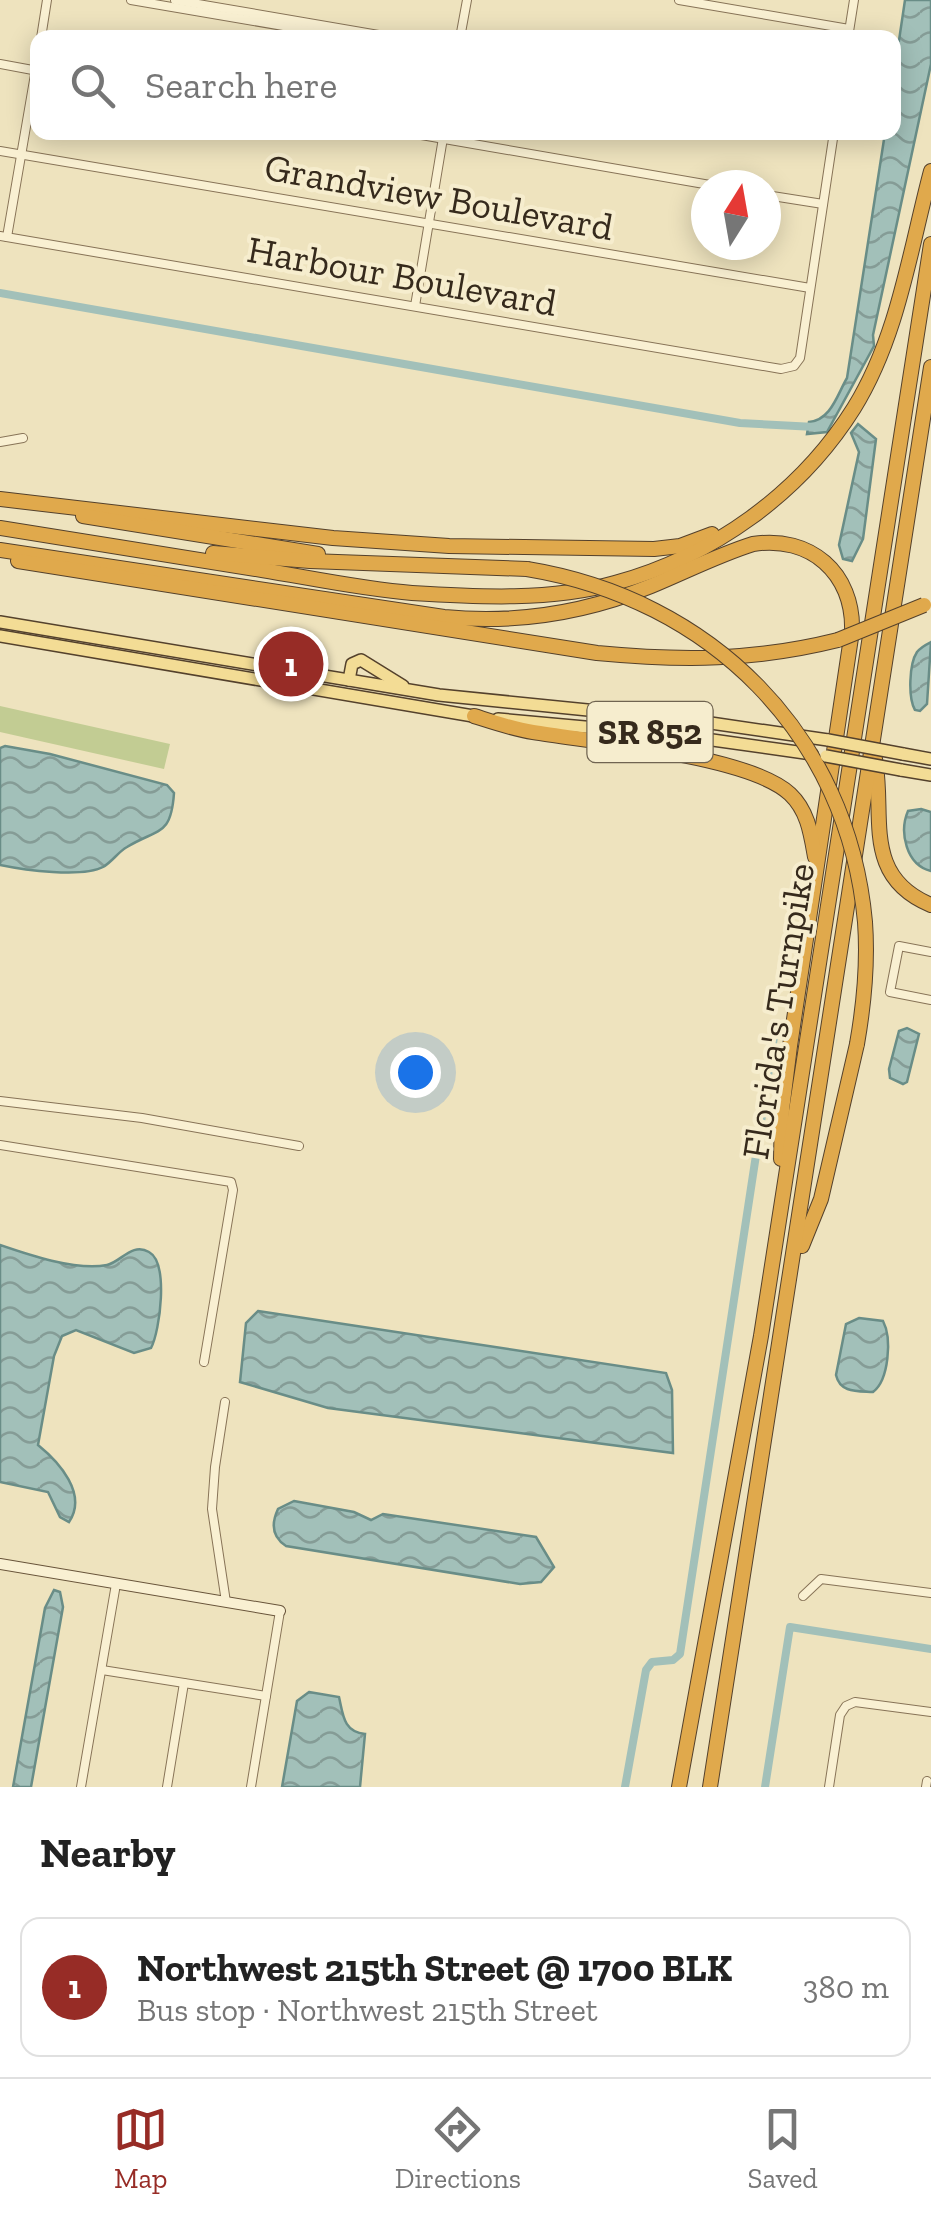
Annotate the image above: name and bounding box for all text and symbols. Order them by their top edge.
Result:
search box [30,30,901,140]
icon: search [65,58,120,113]
text: Search here [145,62,337,108]
street label: Grandview Boulevard [261,144,617,250]
north arrow [691,170,781,260]
street label: Harbour Boulevard [244,226,560,326]
pin: 1 [258,626,324,702]
road number: SR 852 [588,702,712,762]
street label: Florida's Turnpike [732,860,824,1162]
your location [390,1047,441,1098]
text: Nearby [40,1827,176,1878]
text: Northwest 215th Street @ 1700 BLK [137,1945,732,1991]
text: 1 [68,1968,81,2006]
text: 380 m [803,1968,889,2006]
text: Bus stop · Northwest 215th Street [137,1991,598,2029]
tab: Map [113,2102,168,2195]
tab: Directions [395,2102,521,2195]
tab: Saved [748,2102,818,2195]

